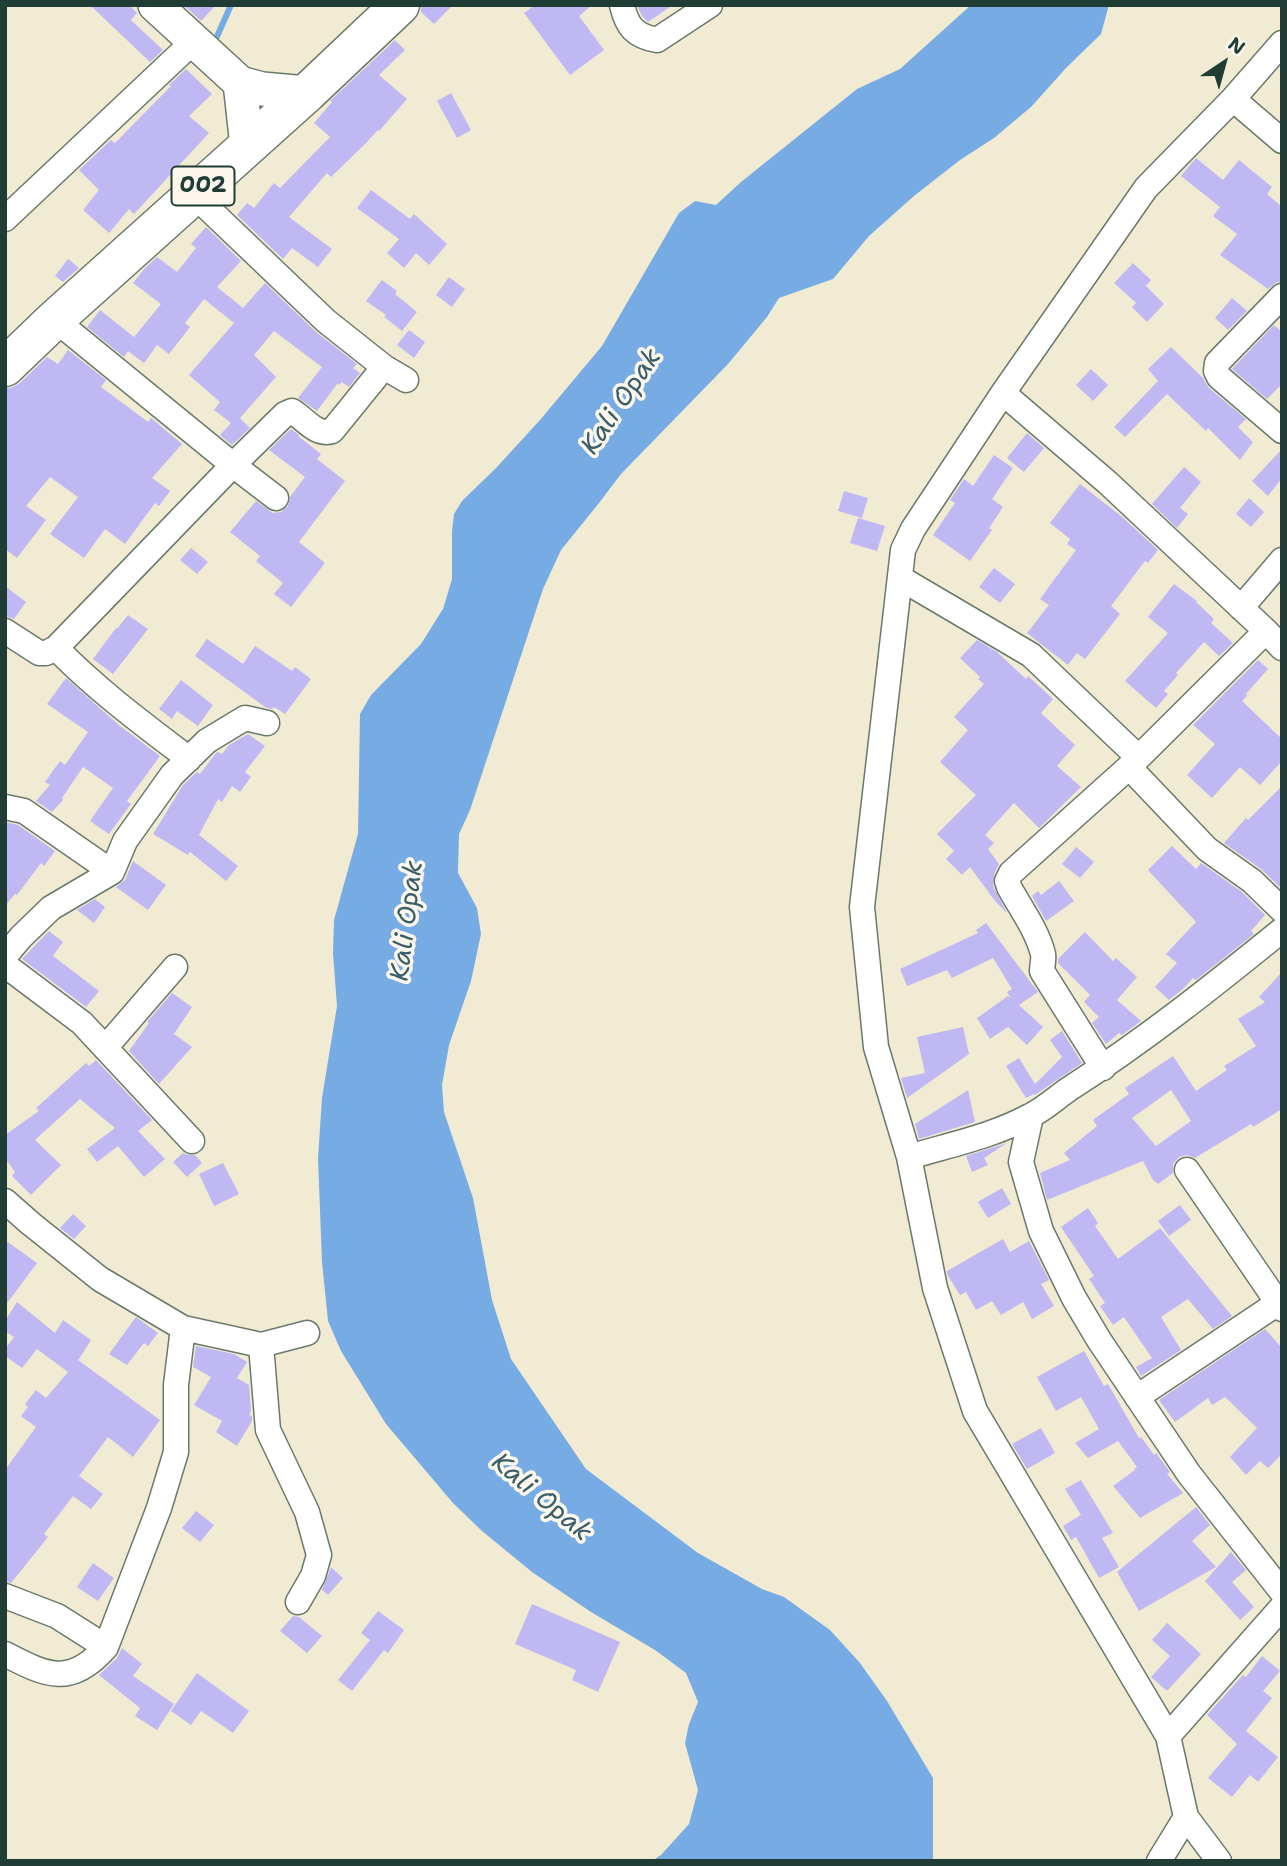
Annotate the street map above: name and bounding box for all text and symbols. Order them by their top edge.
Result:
north arrow [1189,28,1259,98]
text: N [1223,31,1250,60]
road number: 002 [172,167,234,206]
water label: Kali Opak [575,343,669,461]
water label: Kali Opak [385,859,431,983]
water label: Kali Opak [485,1447,597,1549]

